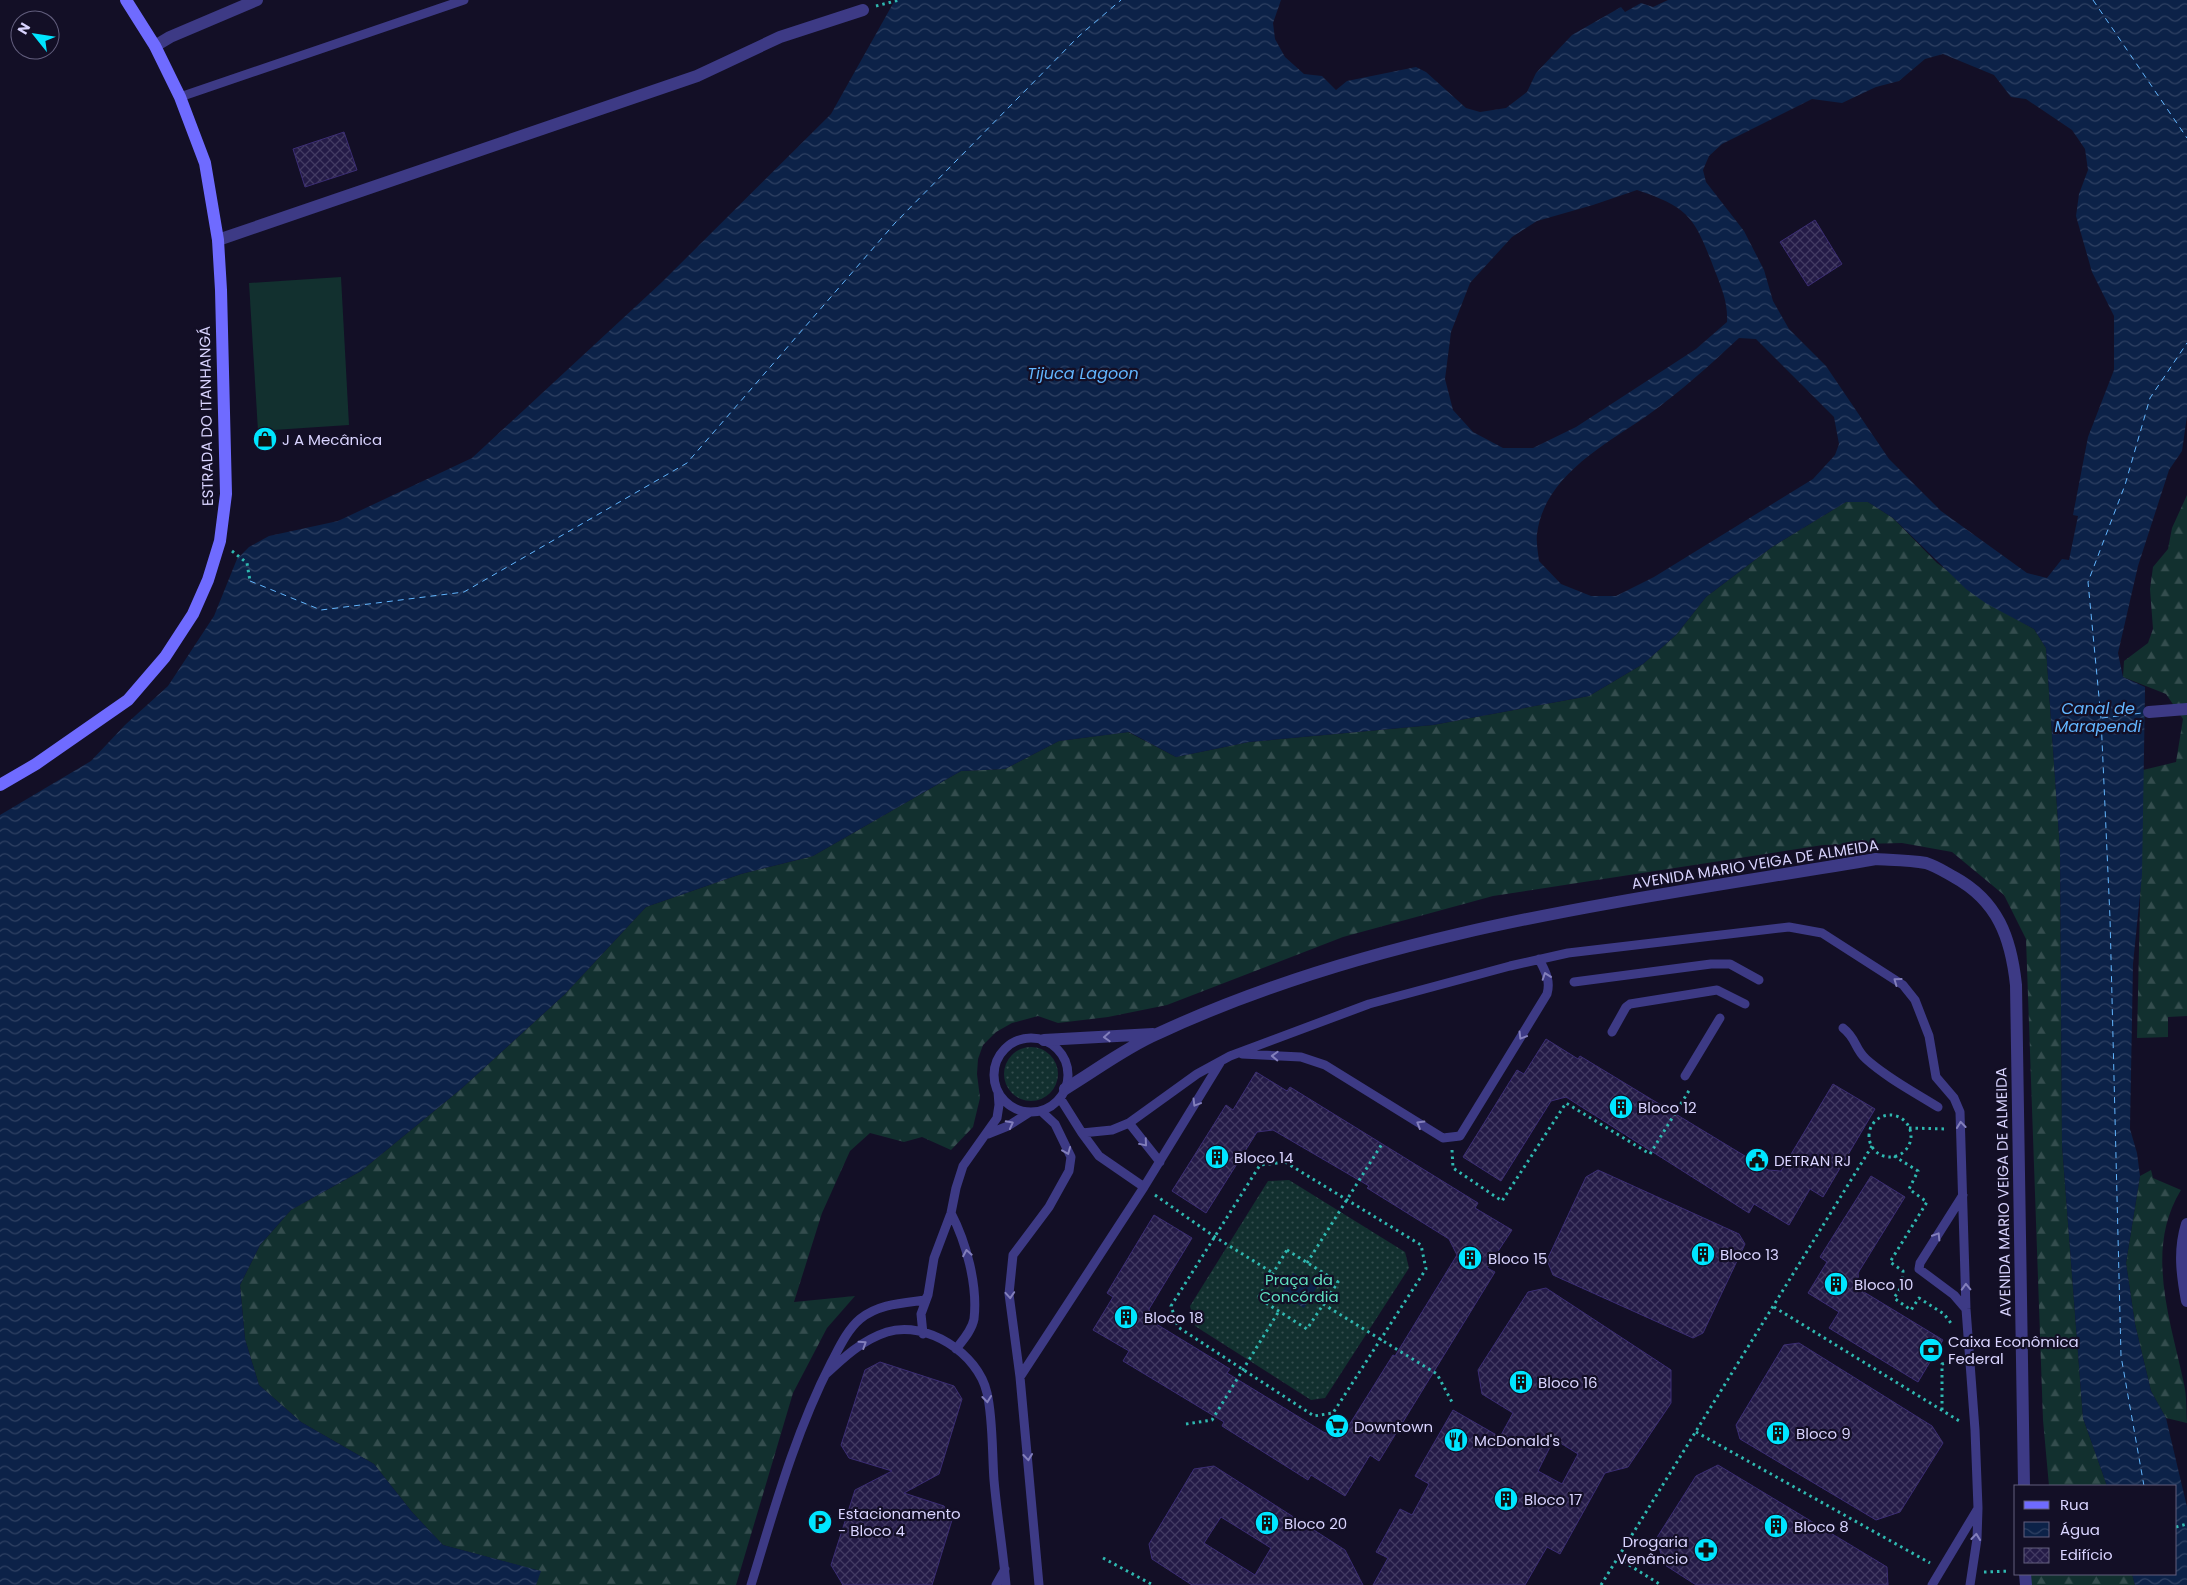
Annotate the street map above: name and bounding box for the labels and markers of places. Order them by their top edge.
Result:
shop icon: J A Mecânica [252,426,278,452]
place label: J A Mecânica [282,429,382,450]
building icon: Bloco 12 [1608,1094,1634,1120]
place label: Bloco 12 [1638,1097,1697,1118]
building icon: Bloco 14 [1204,1144,1230,1170]
place label: Bloco 14 [1234,1147,1293,1168]
public building icon: DETRAN RJ [1744,1147,1770,1173]
place label: DETRAN RJ [1774,1150,1851,1171]
building icon: Bloco 13 [1690,1241,1716,1267]
place label: Bloco 13 [1720,1244,1779,1265]
building icon: Bloco 15 [1457,1245,1483,1271]
place label: Bloco 15 [1488,1248,1547,1269]
building icon: Bloco 10 [1823,1271,1849,1297]
place label: Bloco 10 [1854,1274,1913,1295]
building icon: Bloco 18 [1113,1304,1139,1330]
place label: Bloco 18 [1144,1307,1203,1328]
place label: Caixa Econômica Federal [1948,1331,2079,1369]
bank icon: Caixa Econômica Federal [1918,1337,1944,1363]
building icon: Bloco 16 [1508,1369,1534,1395]
place label: Bloco 16 [1538,1372,1598,1393]
supermarket icon: Downtown [1324,1413,1350,1439]
place label: Downtown [1354,1416,1433,1437]
building icon: Bloco 9 [1765,1420,1791,1446]
place label: Bloco 9 [1796,1423,1851,1444]
restaurant icon: McDonald's [1443,1427,1469,1453]
place label: McDonald's [1474,1430,1560,1451]
building icon: Bloco 17 [1493,1486,1519,1512]
place label: Bloco 17 [1524,1489,1582,1510]
place label: Estacionamento - Bloco 4 [838,1503,961,1541]
parking icon: Estacionamento - Bloco 4 [807,1509,833,1535]
building icon: Bloco 20 [1254,1510,1280,1536]
place label: Bloco 20 [1284,1513,1347,1534]
building icon: Bloco 8 [1763,1513,1789,1539]
place label: Bloco 8 [1794,1516,1849,1537]
place label: Drogaria Venâncio [1617,1531,1688,1569]
pharmacy icon: Drogaria Venâncio [1693,1537,1719,1563]

